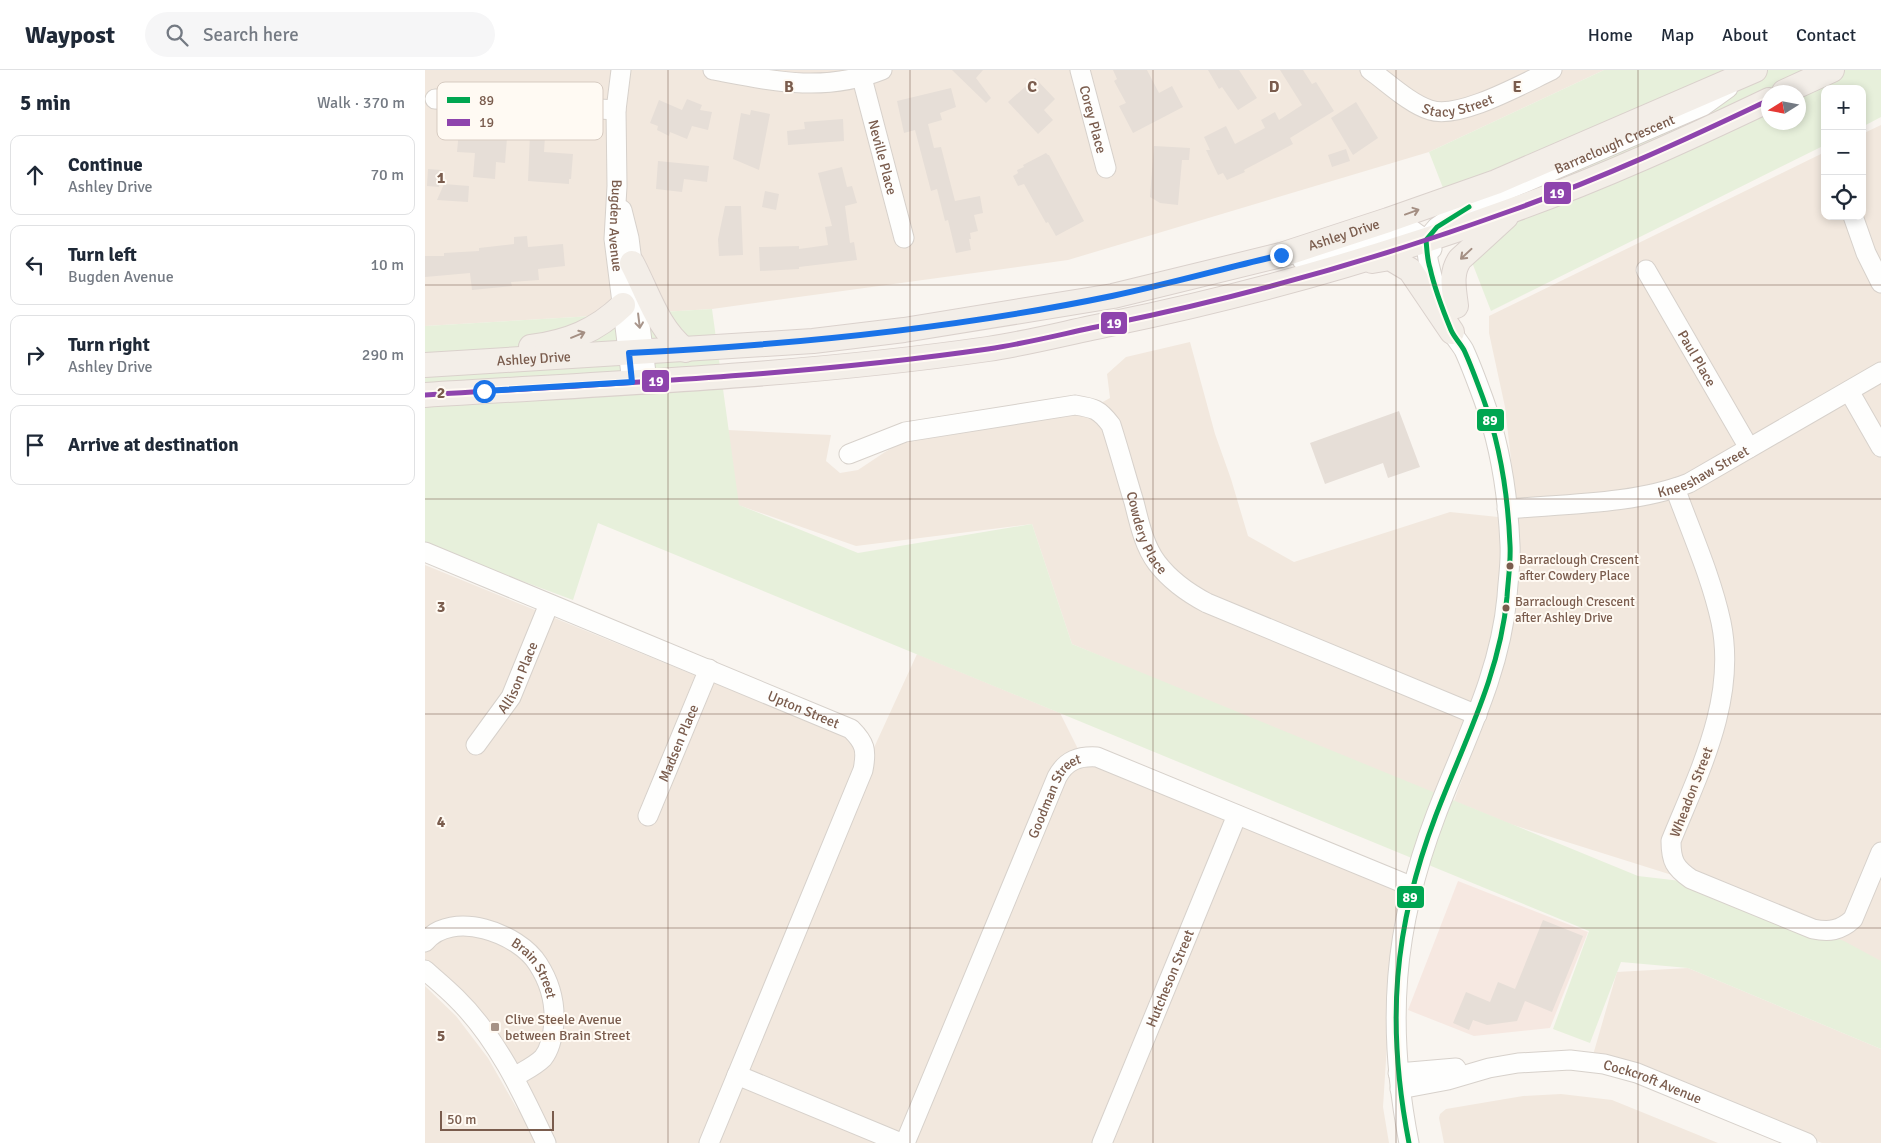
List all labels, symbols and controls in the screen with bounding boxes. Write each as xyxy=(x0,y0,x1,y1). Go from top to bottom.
search box xyxy=(145,12,495,57)
text: Waypost xyxy=(25,20,115,50)
icon: search xyxy=(163,21,191,49)
text: Search here xyxy=(203,23,299,47)
text: Home xyxy=(1588,24,1633,46)
text: Map xyxy=(1661,24,1694,46)
text: About xyxy=(1722,24,1768,46)
text: Contact xyxy=(1796,24,1856,46)
text: B xyxy=(784,77,794,97)
text: C xyxy=(1027,77,1037,97)
text: D xyxy=(1269,77,1280,97)
text: E xyxy=(1512,77,1522,97)
legend xyxy=(437,82,603,140)
street label: Corey Place xyxy=(1075,84,1110,155)
north arrow xyxy=(1761,85,1806,130)
map controls xyxy=(1821,85,1866,220)
button: + xyxy=(1821,85,1866,130)
text: 5 min xyxy=(20,90,71,116)
street label: Stacy Street xyxy=(1420,91,1496,121)
text: 89 xyxy=(479,92,494,109)
text: Walk · 370 m xyxy=(317,93,405,113)
street label: Barraclough Crescent xyxy=(1552,111,1677,178)
text: 19 xyxy=(479,114,494,131)
street label: Neville Place xyxy=(864,118,900,197)
button: − xyxy=(1821,130,1866,175)
text: Continue xyxy=(68,153,143,177)
icon: ahead xyxy=(21,161,49,189)
text: 70 m xyxy=(370,165,404,185)
text: 1 xyxy=(437,168,446,188)
button: locate xyxy=(1821,175,1866,220)
text: Ashley Drive xyxy=(68,177,153,197)
street label: Bugden Avenue xyxy=(605,179,626,273)
line badge: 19 xyxy=(1543,181,1572,205)
text: 19 xyxy=(1549,185,1565,202)
one-way arrow xyxy=(1404,207,1420,216)
street label: Ashley Drive xyxy=(1306,215,1382,255)
text: Turn left xyxy=(68,243,137,267)
route end xyxy=(1270,244,1293,267)
one-way arrow xyxy=(1459,248,1472,260)
icon: left xyxy=(21,251,49,279)
text: 10 m xyxy=(370,255,404,275)
text: Bugden Avenue xyxy=(68,267,174,287)
line badge: 19 xyxy=(1100,311,1128,335)
one-way arrow xyxy=(634,313,644,329)
text: 19 xyxy=(1106,315,1122,332)
street label: Paul Place xyxy=(1674,327,1720,390)
one-way arrow xyxy=(571,329,586,338)
text: Turn right xyxy=(68,333,150,357)
icon: right xyxy=(21,341,49,369)
text: 290 m xyxy=(362,345,404,365)
street label: Ashley Drive xyxy=(496,348,571,370)
text: Ashley Drive xyxy=(68,357,153,377)
line badge: 19 xyxy=(641,369,670,393)
text: 19 xyxy=(648,373,664,390)
route start xyxy=(473,380,496,403)
text: 2 xyxy=(437,383,445,403)
line badge: 89 xyxy=(1476,408,1505,432)
text: 89 xyxy=(1482,412,1498,429)
icon: arrive xyxy=(21,431,49,459)
text: Arrive at destination xyxy=(68,433,239,457)
street label: Kneeshaw Street xyxy=(1656,442,1752,501)
street label: Cowdery Place xyxy=(1122,490,1171,578)
place label: Barraclough Crescent after Cowdery Place xyxy=(1519,552,1639,584)
marker: Barraclough Crescent after Cowdery Place xyxy=(1505,561,1515,571)
place label: Barraclough Crescent after Ashley Drive xyxy=(1515,594,1635,626)
text: 3 xyxy=(437,597,445,617)
marker: Barraclough Crescent after Ashley Drive xyxy=(1501,603,1511,613)
street label: Allison Place xyxy=(494,639,542,717)
street label: Upton Street xyxy=(765,687,842,732)
street label: Madsen Place xyxy=(655,702,702,785)
street label: Wheadon Street xyxy=(1666,744,1717,840)
street label: Goodman Street xyxy=(1024,750,1083,841)
text: 4 xyxy=(437,812,446,832)
line badge: 89 xyxy=(1396,885,1425,909)
text: 89 xyxy=(1402,889,1418,906)
street label: Hutcheson Street xyxy=(1143,927,1198,1030)
street label: Brain Street xyxy=(508,934,560,1000)
place label: Clive Steele Avenue between Brain Street xyxy=(505,1011,631,1044)
marker: Clive Steele Avenue between Brain Street xyxy=(489,1021,501,1033)
text: 5 xyxy=(437,1026,445,1046)
street label: Cockcroft Avenue xyxy=(1601,1056,1704,1108)
scale bar xyxy=(440,1108,554,1131)
text: 50 m xyxy=(447,1111,476,1128)

